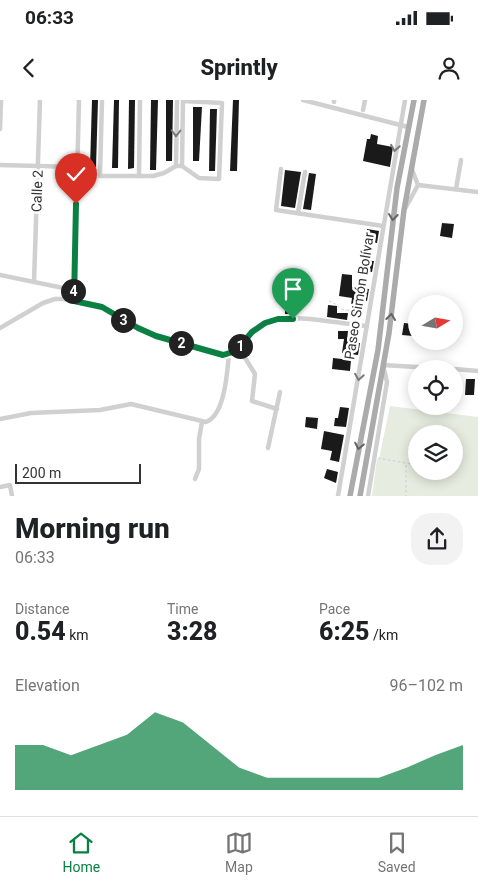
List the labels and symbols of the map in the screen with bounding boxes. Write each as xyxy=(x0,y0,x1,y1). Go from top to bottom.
one-way arrow xyxy=(171,129,182,137)
one-way arrow xyxy=(391,143,401,152)
pin xyxy=(55,153,97,204)
street label: Calle 2 xyxy=(28,169,46,212)
one-way arrow xyxy=(388,213,399,221)
street label: Paseo Simón Bolívar xyxy=(341,231,377,361)
pin xyxy=(272,268,314,319)
pin: 4 xyxy=(60,278,86,304)
north arrow xyxy=(408,295,462,350)
pin: 3 xyxy=(110,308,136,332)
one-way arrow xyxy=(385,312,396,320)
pin: 2 xyxy=(168,330,194,356)
pin: 1 xyxy=(228,334,252,358)
one-way arrow xyxy=(354,373,364,382)
one-way arrow xyxy=(354,442,365,451)
scale bar xyxy=(15,461,141,484)

